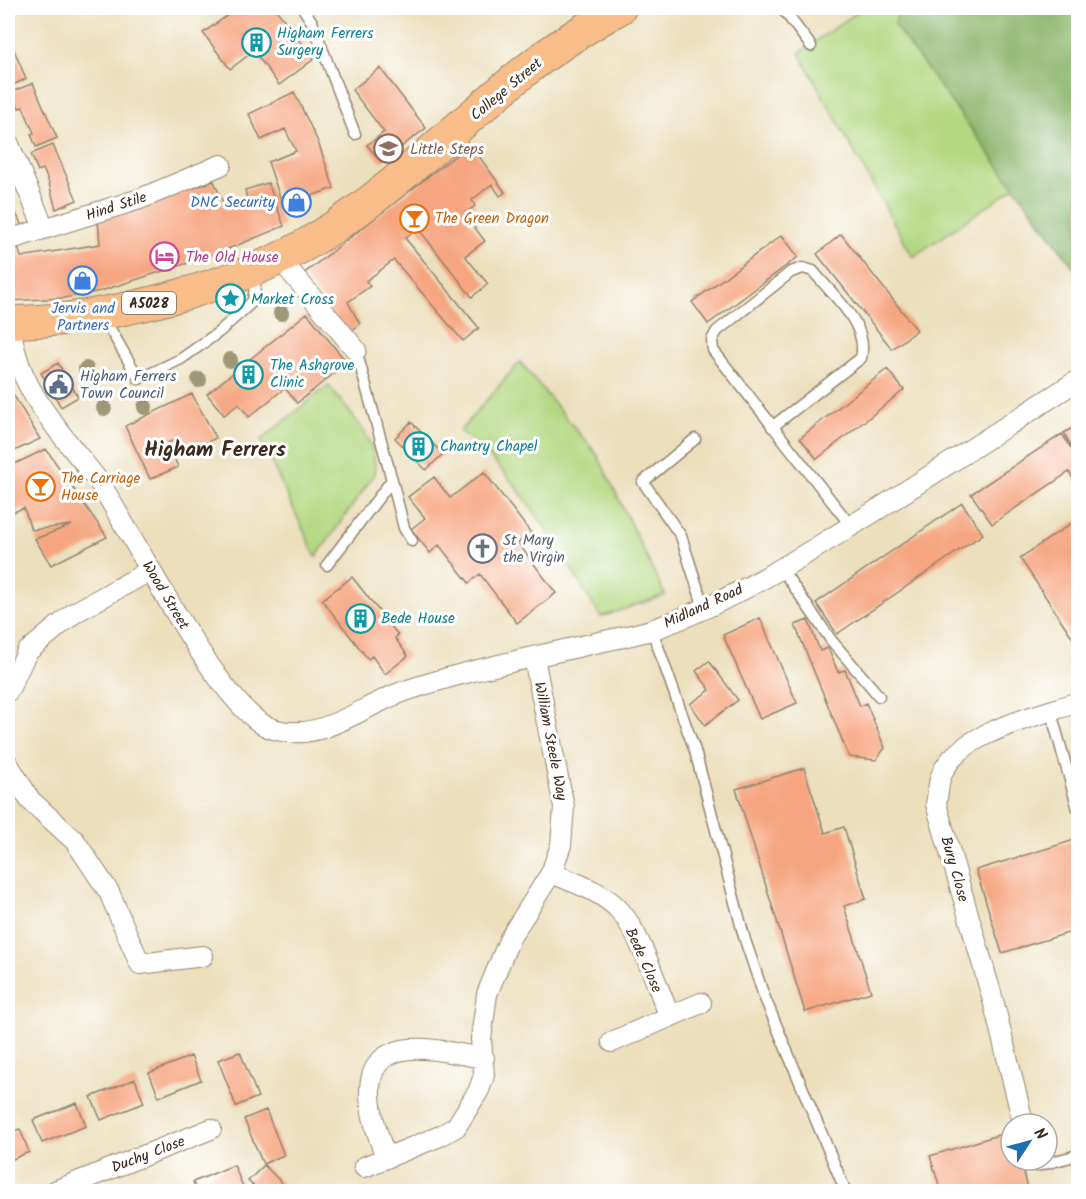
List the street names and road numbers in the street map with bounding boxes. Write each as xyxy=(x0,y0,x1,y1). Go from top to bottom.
street label: College Street xyxy=(465,52,548,127)
street label: Hind Stile xyxy=(83,186,150,228)
road number: A5028 xyxy=(122,292,176,314)
street label: Wood Street xyxy=(135,556,195,635)
street label: Midland Road xyxy=(660,578,748,636)
street label: William Steele Way xyxy=(527,680,573,804)
street label: Bury Close xyxy=(933,834,975,905)
street label: Bede Close xyxy=(618,924,668,997)
street label: Duchy Close xyxy=(108,1130,189,1180)

